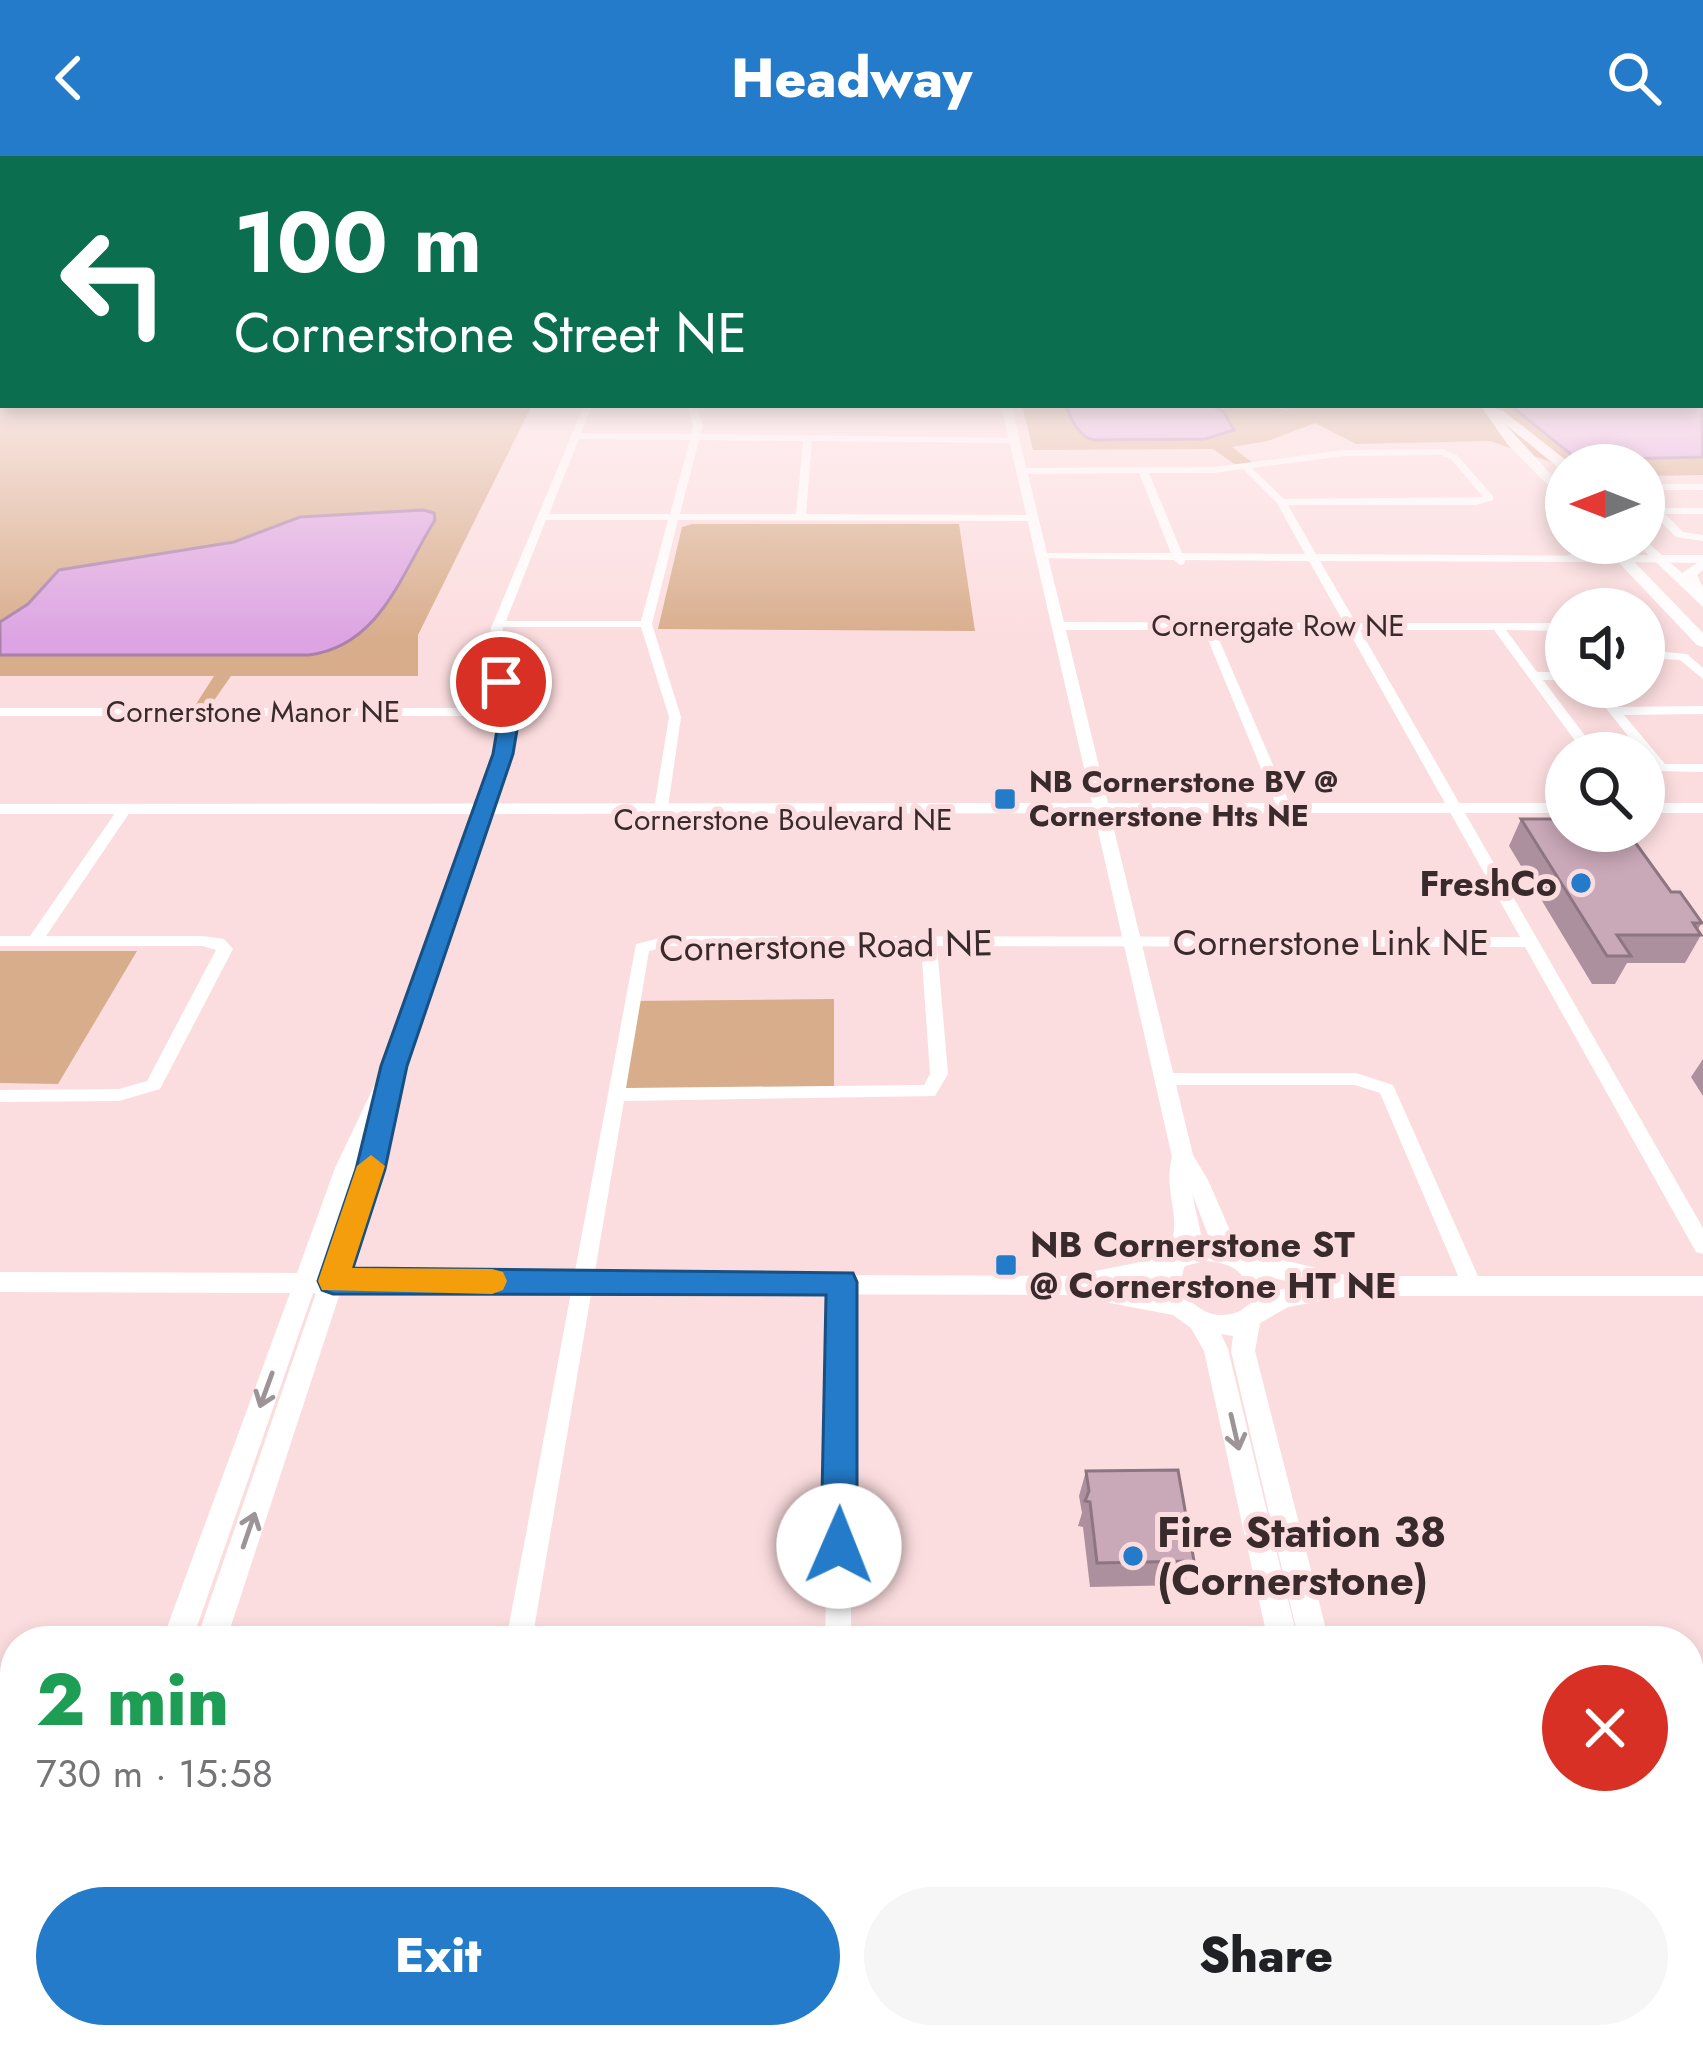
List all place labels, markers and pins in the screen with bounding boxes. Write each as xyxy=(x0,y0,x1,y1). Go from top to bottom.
pin xyxy=(450,631,552,733)
place label: NB Cornerstone BV @ Cornerstone Hts NE xyxy=(1029,760,1338,837)
marker: NB Cornerstone BV @ Cornerstone Hts NE xyxy=(992,786,1018,812)
place label: FreshCo xyxy=(1420,857,1557,909)
marker: FreshCo xyxy=(1568,870,1594,896)
place label: NB Cornerstone ST @ Cornerstone HT NE xyxy=(1030,1218,1397,1311)
marker: NB Cornerstone ST @ Cornerstone HT NE xyxy=(993,1252,1019,1278)
place label: Fire Station 38 (Cornerstone) xyxy=(1157,1502,1446,1611)
marker: Fire Station 38 (Cornerstone) xyxy=(1120,1543,1146,1569)

